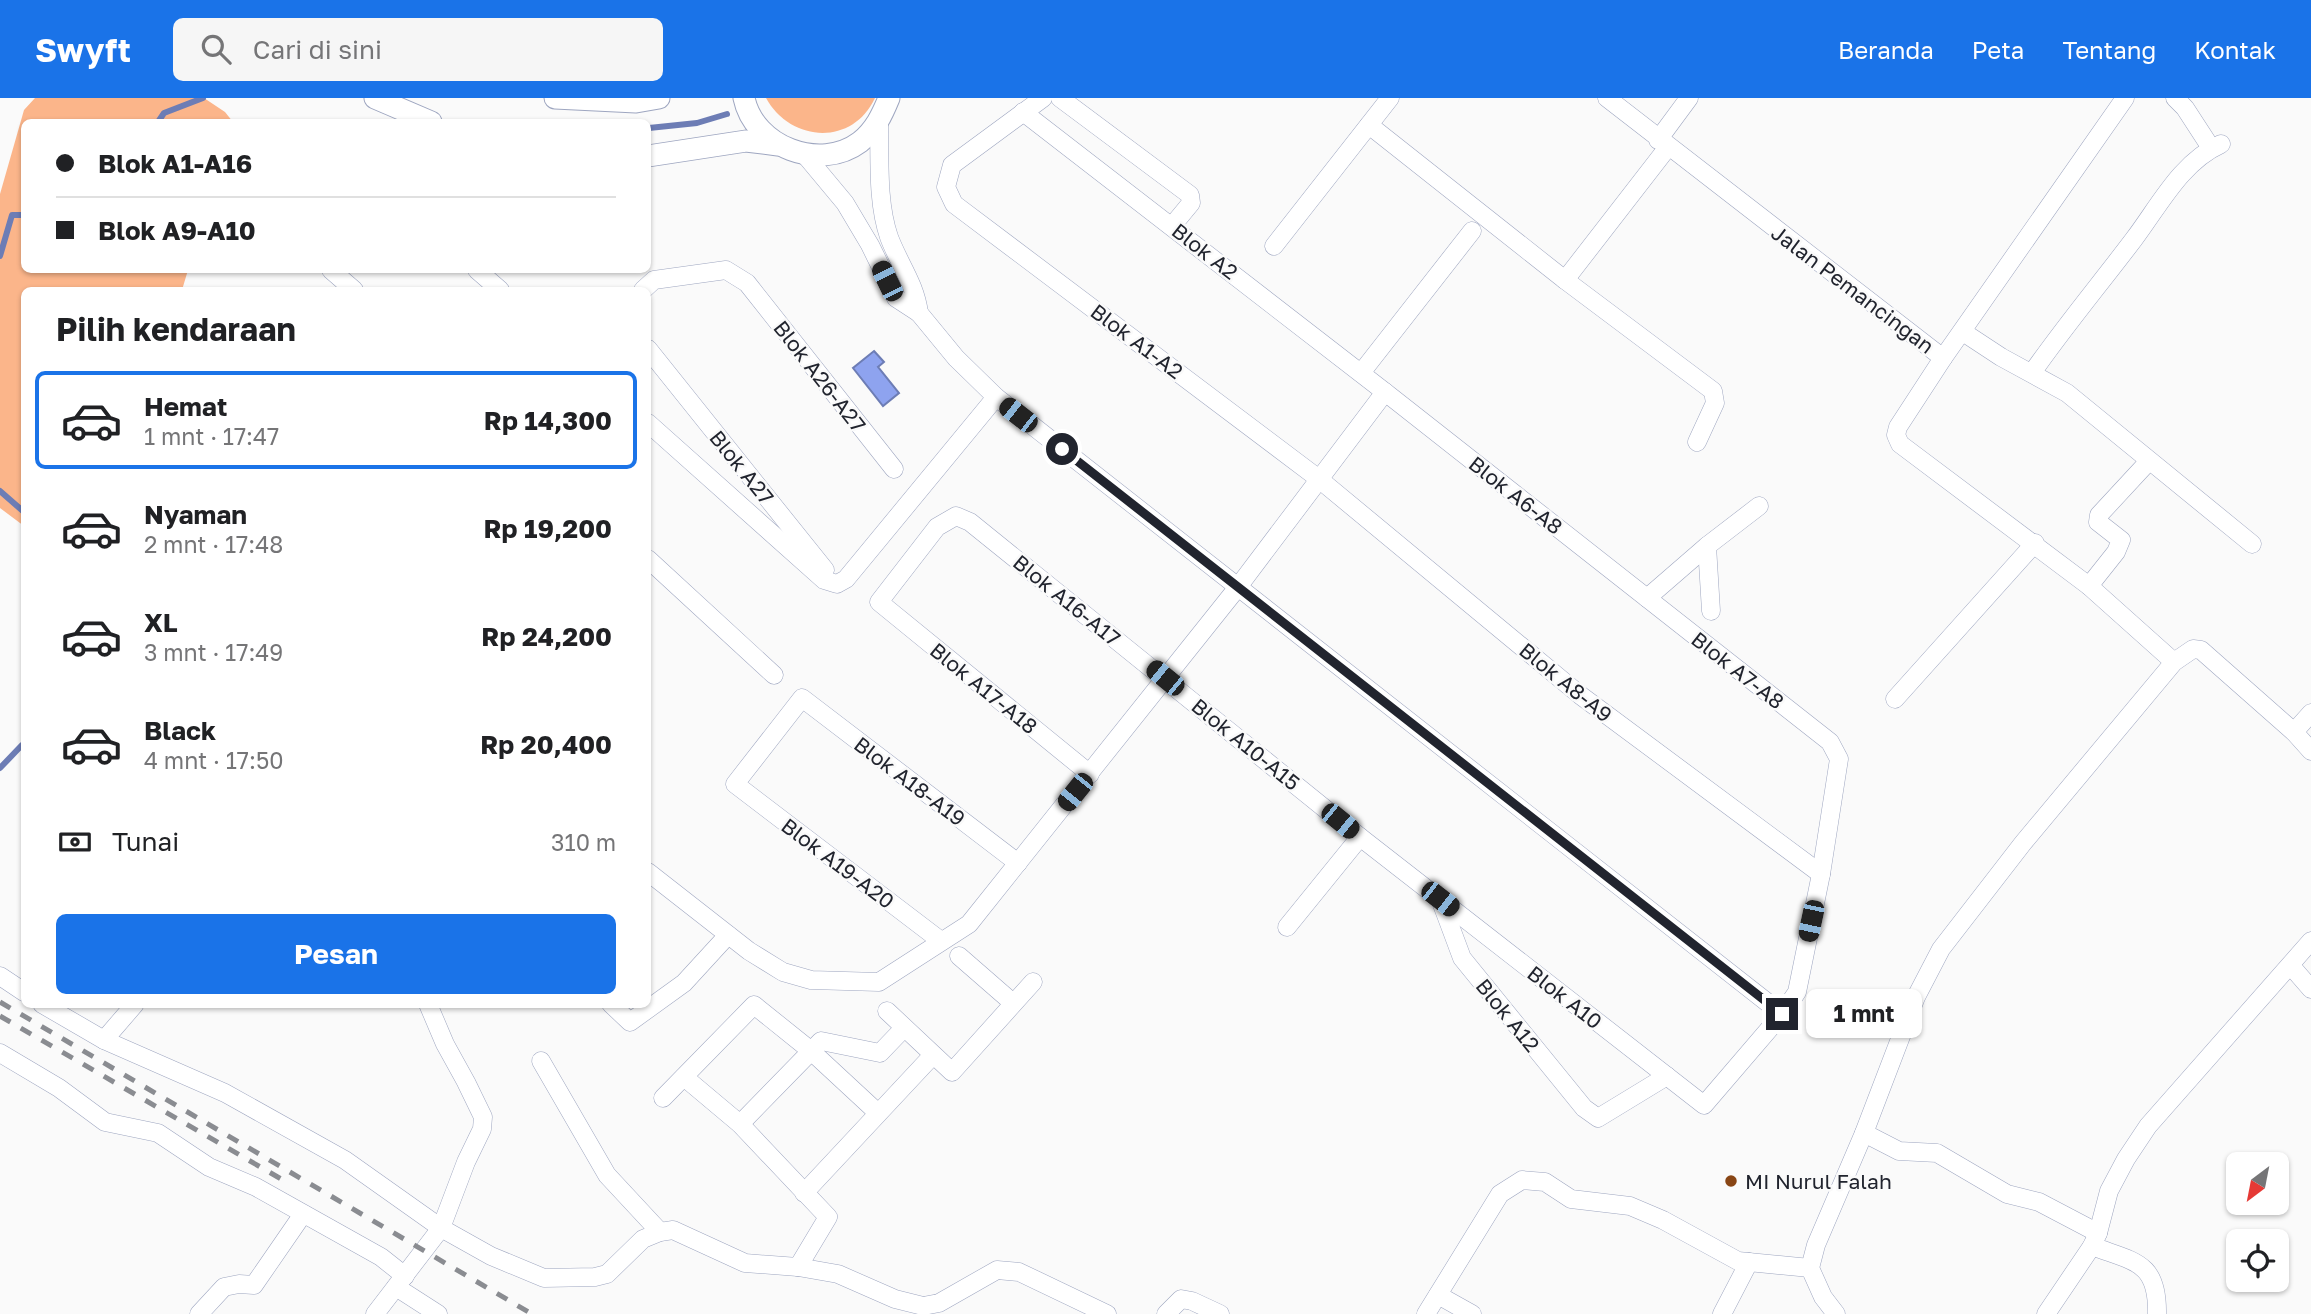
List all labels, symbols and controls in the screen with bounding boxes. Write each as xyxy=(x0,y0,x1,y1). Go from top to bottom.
search box xyxy=(173,18,663,81)
text: Swyft xyxy=(35,30,131,69)
icon: search xyxy=(197,30,235,68)
text: Cari di sini xyxy=(253,34,382,65)
text: Beranda xyxy=(1838,35,1934,64)
text: Peta xyxy=(1972,35,2024,64)
text: Tentang xyxy=(2062,35,2156,64)
text: Kontak xyxy=(2194,35,2276,64)
text: Blok A1-A16 xyxy=(98,148,252,179)
text: Blok A9-A10 xyxy=(98,215,256,246)
street label: Blok A2 xyxy=(1167,217,1243,285)
street label: Jalan Pemancingan xyxy=(1766,219,1940,359)
car xyxy=(869,258,906,304)
street label: Blok A1-A2 xyxy=(1086,298,1188,384)
text: Pilih kendaraan xyxy=(56,310,296,348)
street label: Blok A26-A27 xyxy=(768,315,872,437)
icon: car xyxy=(60,389,123,452)
text: Hemat xyxy=(144,391,227,422)
car xyxy=(995,394,1042,436)
text: Rp 14,300 xyxy=(484,405,612,436)
text: 1 mnt · 17:47 xyxy=(144,422,279,450)
street label: Blok A27 xyxy=(704,425,780,509)
route start xyxy=(1046,433,1078,465)
street label: Blok A6-A8 xyxy=(1464,450,1568,540)
icon: car xyxy=(60,497,123,560)
text: Nyaman xyxy=(144,499,247,530)
text: Rp 19,200 xyxy=(484,513,612,544)
text: 2 mnt · 17:48 xyxy=(144,530,283,558)
street label: Blok A16-A17 xyxy=(1008,549,1126,651)
icon: car xyxy=(60,605,123,668)
text: XL xyxy=(144,607,178,638)
text: Rp 24,200 xyxy=(481,621,612,652)
street label: Blok A7-A8 xyxy=(1687,626,1789,714)
street label: Blok A17-A18 xyxy=(925,637,1043,739)
street label: Blok A8-A9 xyxy=(1514,637,1618,727)
text: 3 mnt · 17:49 xyxy=(144,638,283,666)
car xyxy=(1143,657,1188,699)
street label: Blok A10-A15 xyxy=(1187,692,1305,796)
icon: car xyxy=(60,713,123,776)
text: Black xyxy=(144,715,216,746)
text: Rp 20,400 xyxy=(480,729,612,760)
street label: Blok A18-A19 xyxy=(849,731,971,831)
text: 4 mnt · 17:50 xyxy=(144,746,284,774)
car xyxy=(1054,769,1097,815)
car xyxy=(1318,800,1363,842)
street label: Blok A19-A20 xyxy=(776,812,900,914)
icon: cash xyxy=(56,823,94,861)
text: Tunai xyxy=(112,826,179,857)
text: 310 m xyxy=(551,828,616,856)
car xyxy=(1417,878,1464,920)
car xyxy=(1797,898,1826,944)
button: Pesan xyxy=(56,914,616,994)
street label: Blok A10 xyxy=(1522,960,1608,1034)
street label: Blok A12 xyxy=(1471,973,1545,1057)
callout: 1 mnt xyxy=(1806,990,1922,1038)
route end xyxy=(1766,998,1798,1030)
text: 1 mnt xyxy=(1834,999,1894,1027)
north arrow xyxy=(2226,1152,2289,1214)
map controls xyxy=(2226,1152,2289,1292)
place label: MI Nurul Falah xyxy=(1745,1168,1892,1194)
marker: MI Nurul Falah xyxy=(1723,1173,1739,1189)
button: locate xyxy=(2226,1229,2289,1292)

